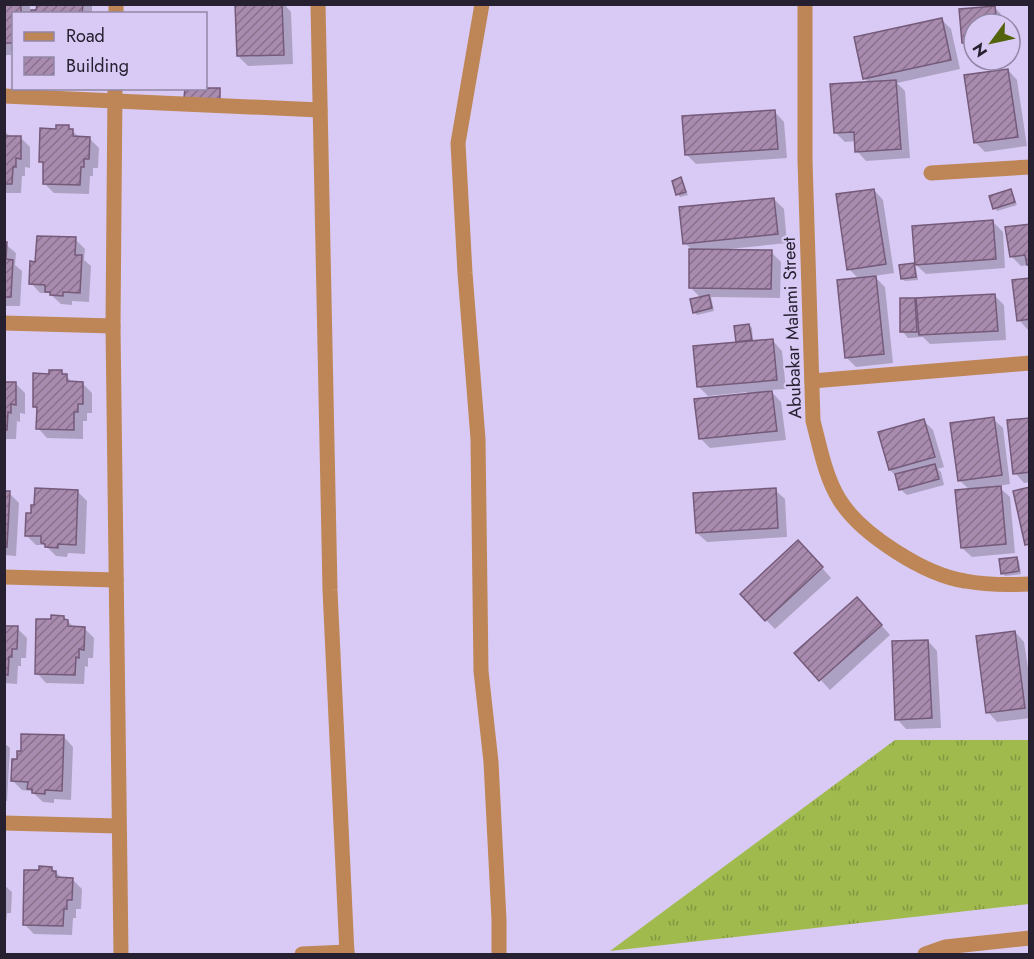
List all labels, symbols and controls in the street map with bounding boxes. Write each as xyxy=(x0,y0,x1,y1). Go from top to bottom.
legend xyxy=(12,12,207,90)
north arrow xyxy=(962,12,1022,72)
text: Road xyxy=(66,23,105,49)
text: N xyxy=(967,38,993,61)
text: Building xyxy=(66,53,129,79)
street label: Abubakar Malami Street xyxy=(776,236,808,419)

